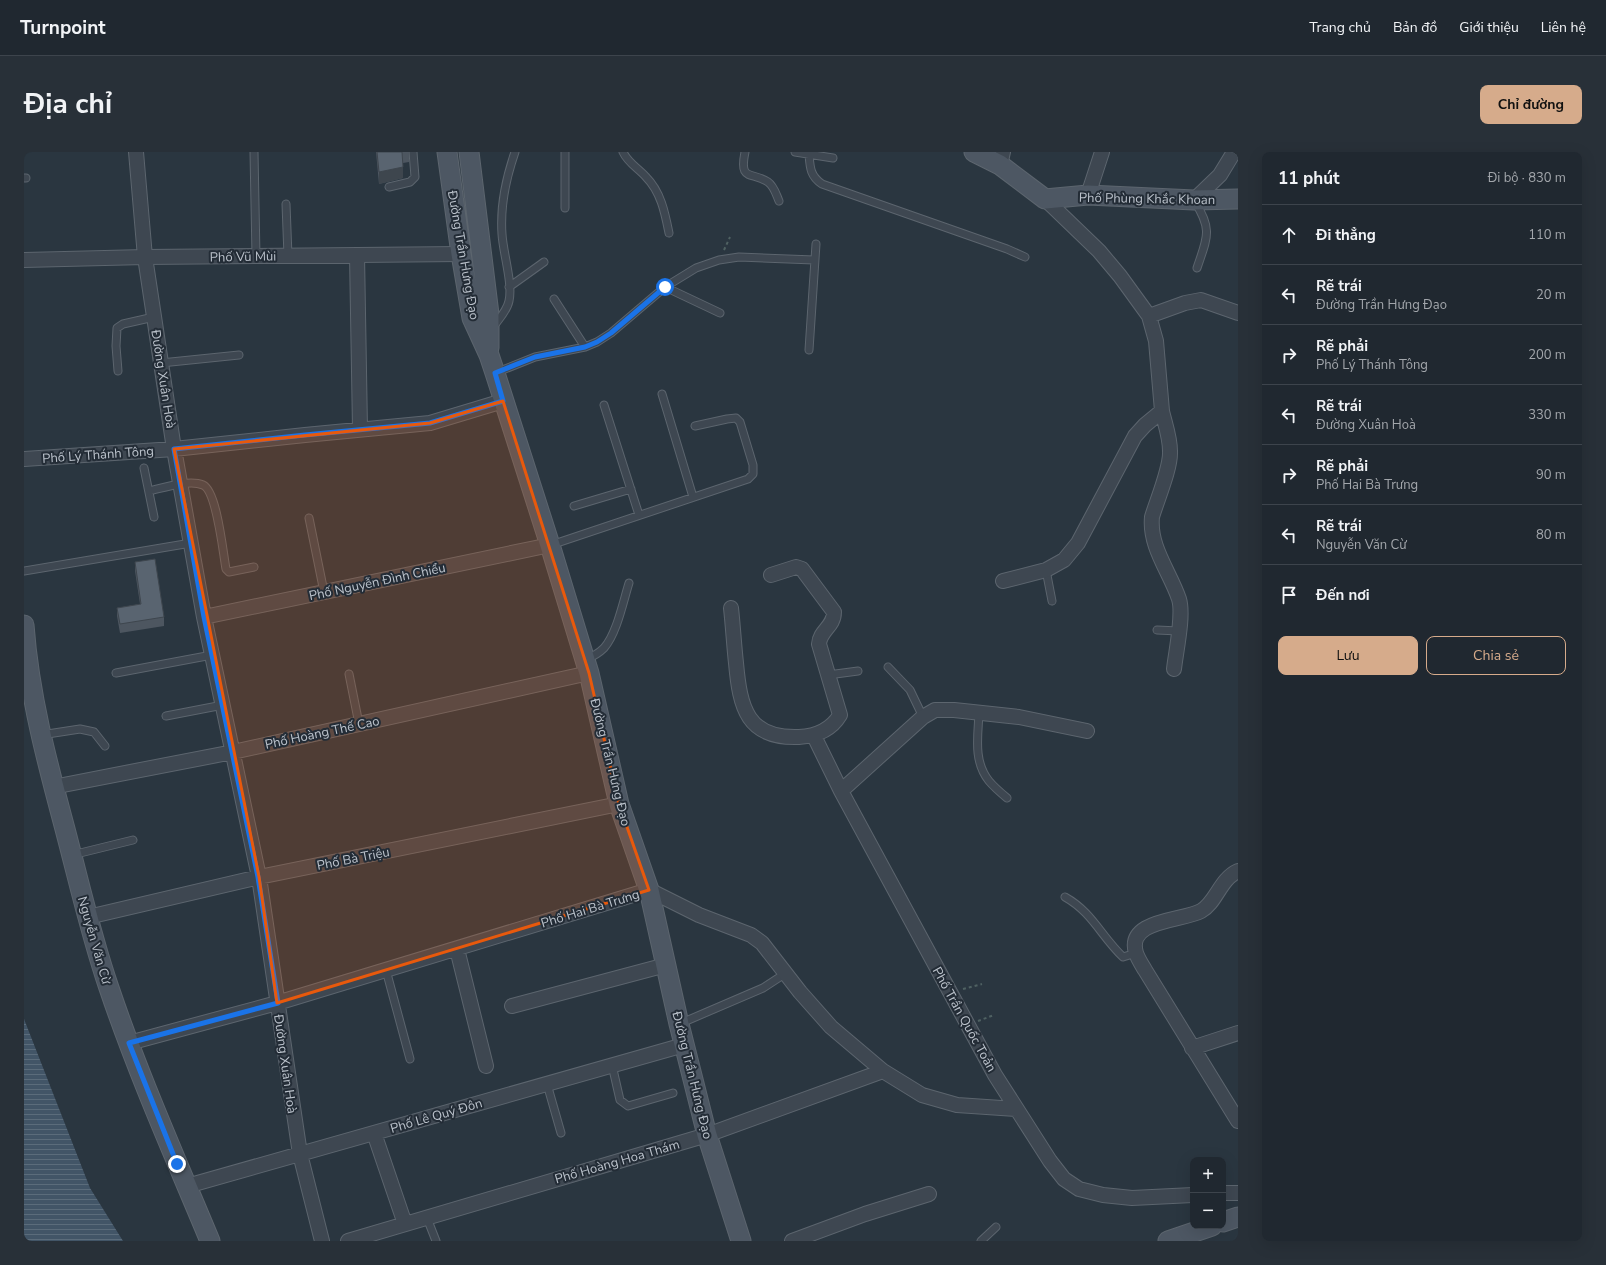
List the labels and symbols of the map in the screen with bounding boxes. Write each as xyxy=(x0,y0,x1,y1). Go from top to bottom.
street label: Đường Trần Hưng Đạo xyxy=(443,188,483,321)
street label: Phố Phùng Khắc Khoan xyxy=(1079,189,1215,209)
street label: Phố Vũ Mùi xyxy=(210,247,276,267)
route start xyxy=(656,278,674,296)
street label: Đường Xuân Hoà xyxy=(146,327,180,430)
street label: Phố Lý Thánh Tông xyxy=(42,442,155,468)
street label: Phố Nguyễn Đình Chiểu xyxy=(307,559,447,605)
street label: Đường Trần Hưng Đạo xyxy=(585,696,635,828)
street label: Phố Hoàng Thế Cao xyxy=(263,712,381,754)
street label: Phố Bà Triệu xyxy=(315,843,391,875)
street label: Phố Hai Bà Trưng xyxy=(539,885,642,932)
street label: Nguyễn Văn Cừ xyxy=(73,894,115,987)
street label: Phố Trần Quốc Toản xyxy=(928,964,1000,1075)
street label: Đường Trần Hưng Đạo xyxy=(667,1009,717,1141)
street label: Đường Xuân Hoà xyxy=(269,1012,301,1115)
street label: Phố Lê Quý Đôn xyxy=(388,1094,484,1138)
street label: Phố Hoàng Hoa Thám xyxy=(553,1136,682,1188)
route end xyxy=(168,1155,186,1173)

